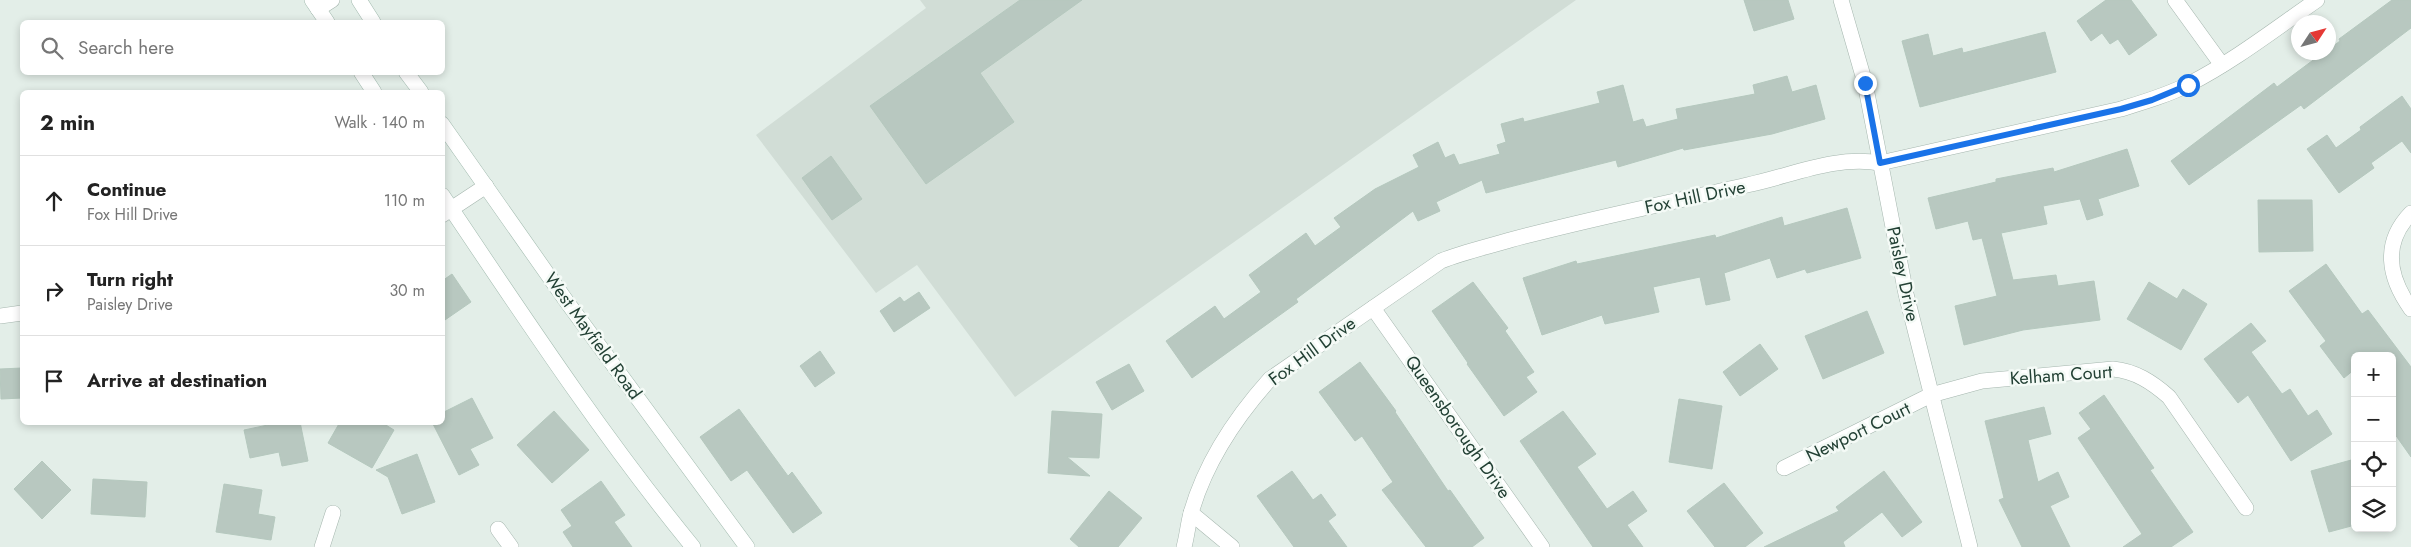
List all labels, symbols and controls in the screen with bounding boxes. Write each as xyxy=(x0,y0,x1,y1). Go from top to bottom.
north arrow xyxy=(2291,15,2336,60)
search box xyxy=(20,20,445,75)
icon: search xyxy=(38,34,66,62)
text: Search here xyxy=(78,34,174,61)
route end xyxy=(1854,72,1877,95)
route start xyxy=(2177,74,2200,97)
text: 2 min xyxy=(40,108,95,138)
text: Walk · 140 m xyxy=(335,111,425,134)
street label: Fox Hill Drive xyxy=(1642,174,1748,220)
text: Continue xyxy=(87,176,166,203)
icon: ahead xyxy=(40,187,68,215)
text: 110 m xyxy=(384,189,425,212)
text: Fox Hill Drive xyxy=(87,203,178,226)
street label: Paisley Drive xyxy=(1880,224,1926,324)
text: Turn right xyxy=(87,266,173,293)
street label: West Mayfield Road xyxy=(538,267,648,405)
icon: right xyxy=(40,277,68,305)
text: 30 m xyxy=(389,279,425,302)
text: Paisley Drive xyxy=(87,293,173,316)
street label: Fox Hill Drive xyxy=(1263,310,1361,392)
street label: Queensborough Drive xyxy=(1399,350,1517,504)
map controls xyxy=(2351,352,2396,532)
button: + xyxy=(2351,352,2396,397)
street label: Kelham Court xyxy=(2009,358,2114,392)
icon: arrive xyxy=(40,367,68,395)
text: Arrive at destination xyxy=(87,367,267,394)
street label: Newport Court xyxy=(1801,395,1915,469)
button: − xyxy=(2351,397,2396,442)
button: locate xyxy=(2351,442,2396,487)
button: layers xyxy=(2351,487,2396,532)

